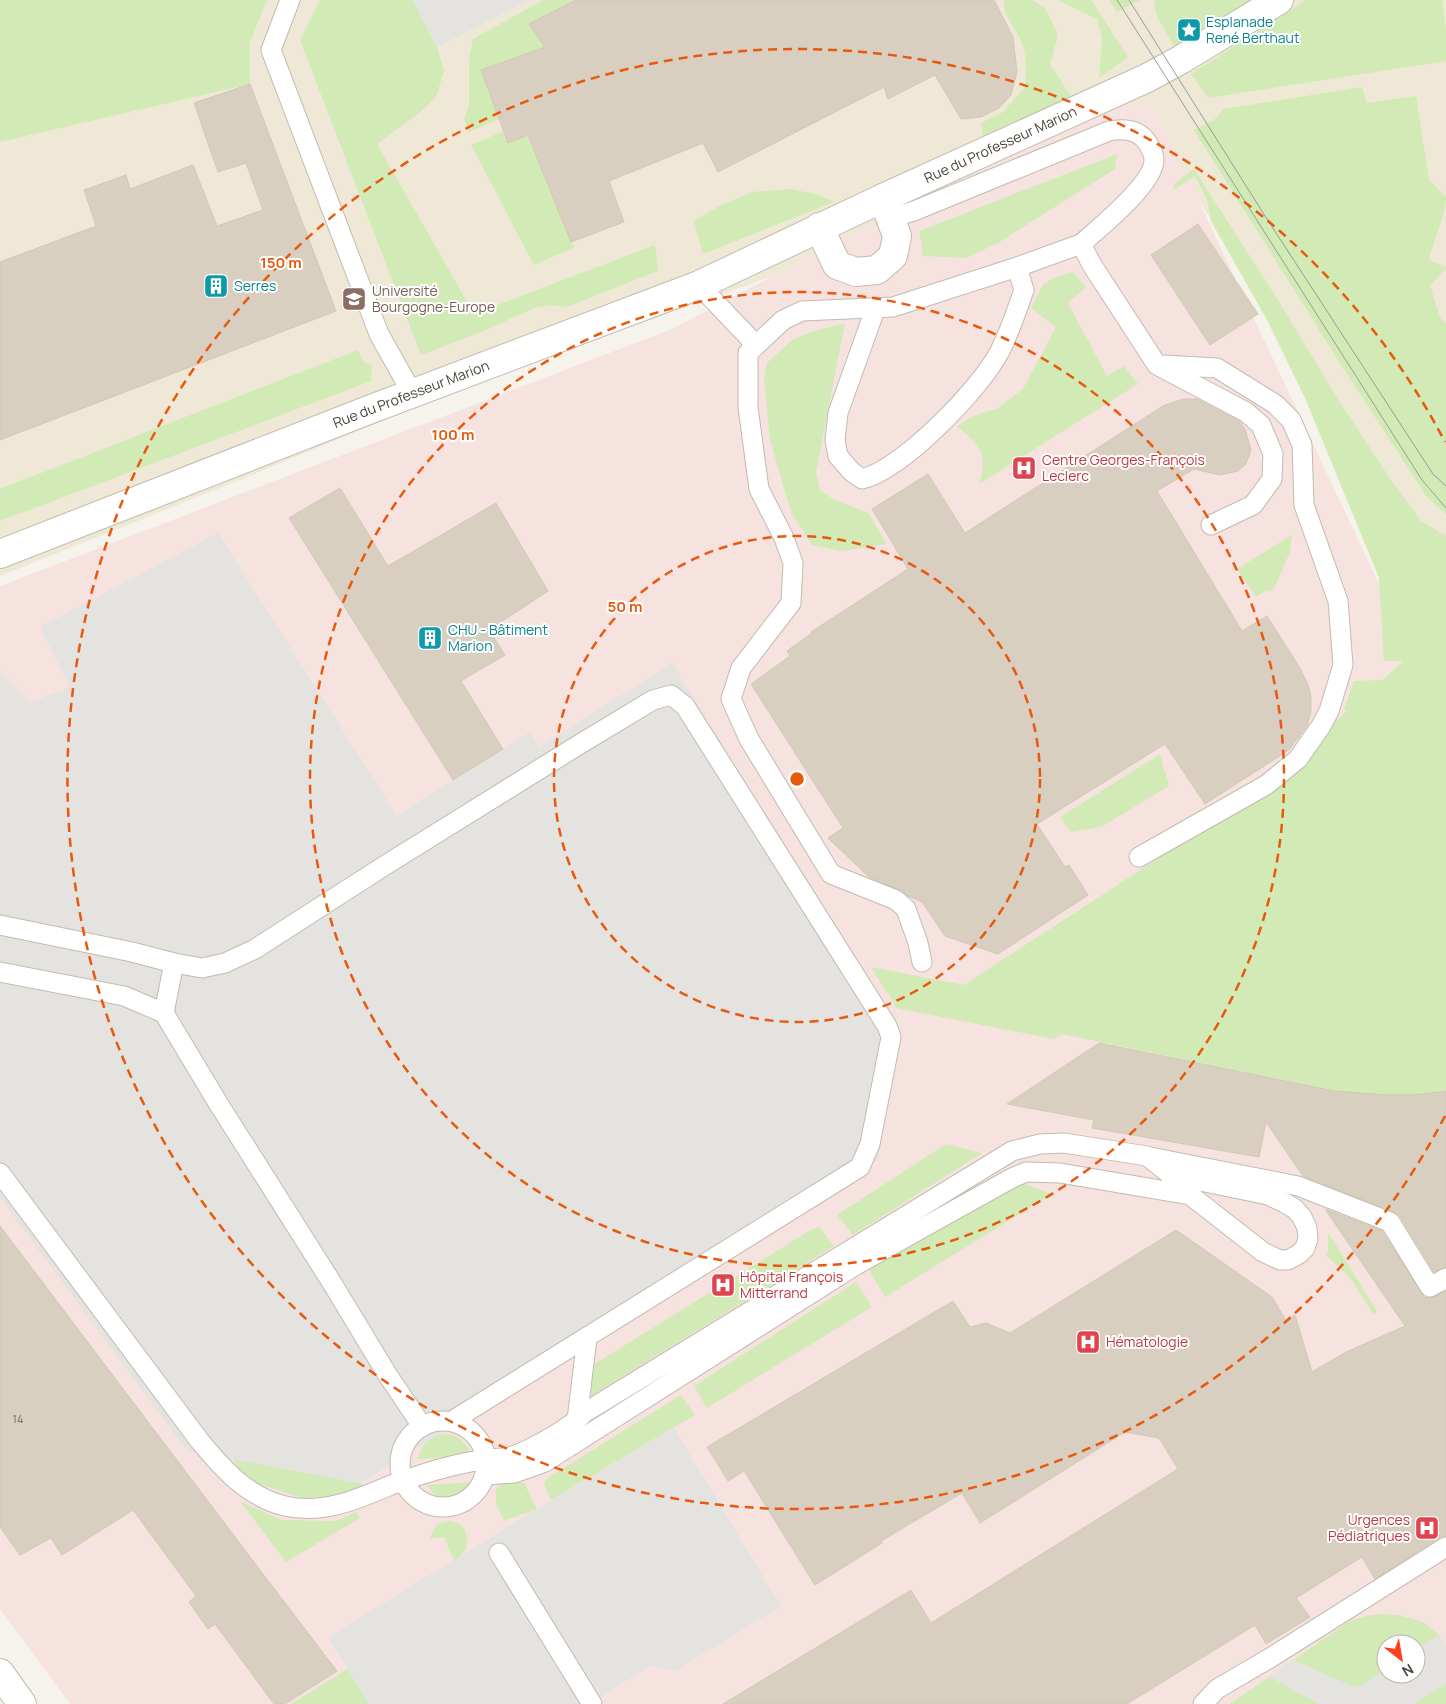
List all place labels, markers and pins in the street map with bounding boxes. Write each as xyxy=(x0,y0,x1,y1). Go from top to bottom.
place label: Esplanade René Berthaut xyxy=(1206,12,1300,47)
place icon: Esplanade René Berthaut xyxy=(1176,17,1202,43)
building icon: Serres xyxy=(203,273,229,299)
place label: Serres xyxy=(234,276,276,295)
place label: Université Bourgogne-Europe xyxy=(372,281,495,316)
school or university icon: Université Bourgogne-Europe xyxy=(341,286,367,312)
place label: Centre Georges-François Leclerc xyxy=(1042,450,1205,485)
hospital icon: Centre Georges-François Leclerc xyxy=(1011,455,1037,481)
place label: CHU - Bâtiment Marion xyxy=(448,620,548,655)
building icon: CHU - Bâtiment Marion xyxy=(417,625,443,651)
centre of rings xyxy=(788,770,806,788)
place label: Hôpital François Mitterrand xyxy=(740,1267,843,1302)
hospital icon: Hôpital François Mitterrand xyxy=(710,1272,736,1298)
hospital icon: Hématologie xyxy=(1075,1329,1101,1355)
place label: Hématologie xyxy=(1106,1332,1188,1351)
place label: Urgences Pédiatriques xyxy=(1328,1510,1410,1545)
hospital icon: Urgences Pédiatriques xyxy=(1414,1515,1440,1541)

